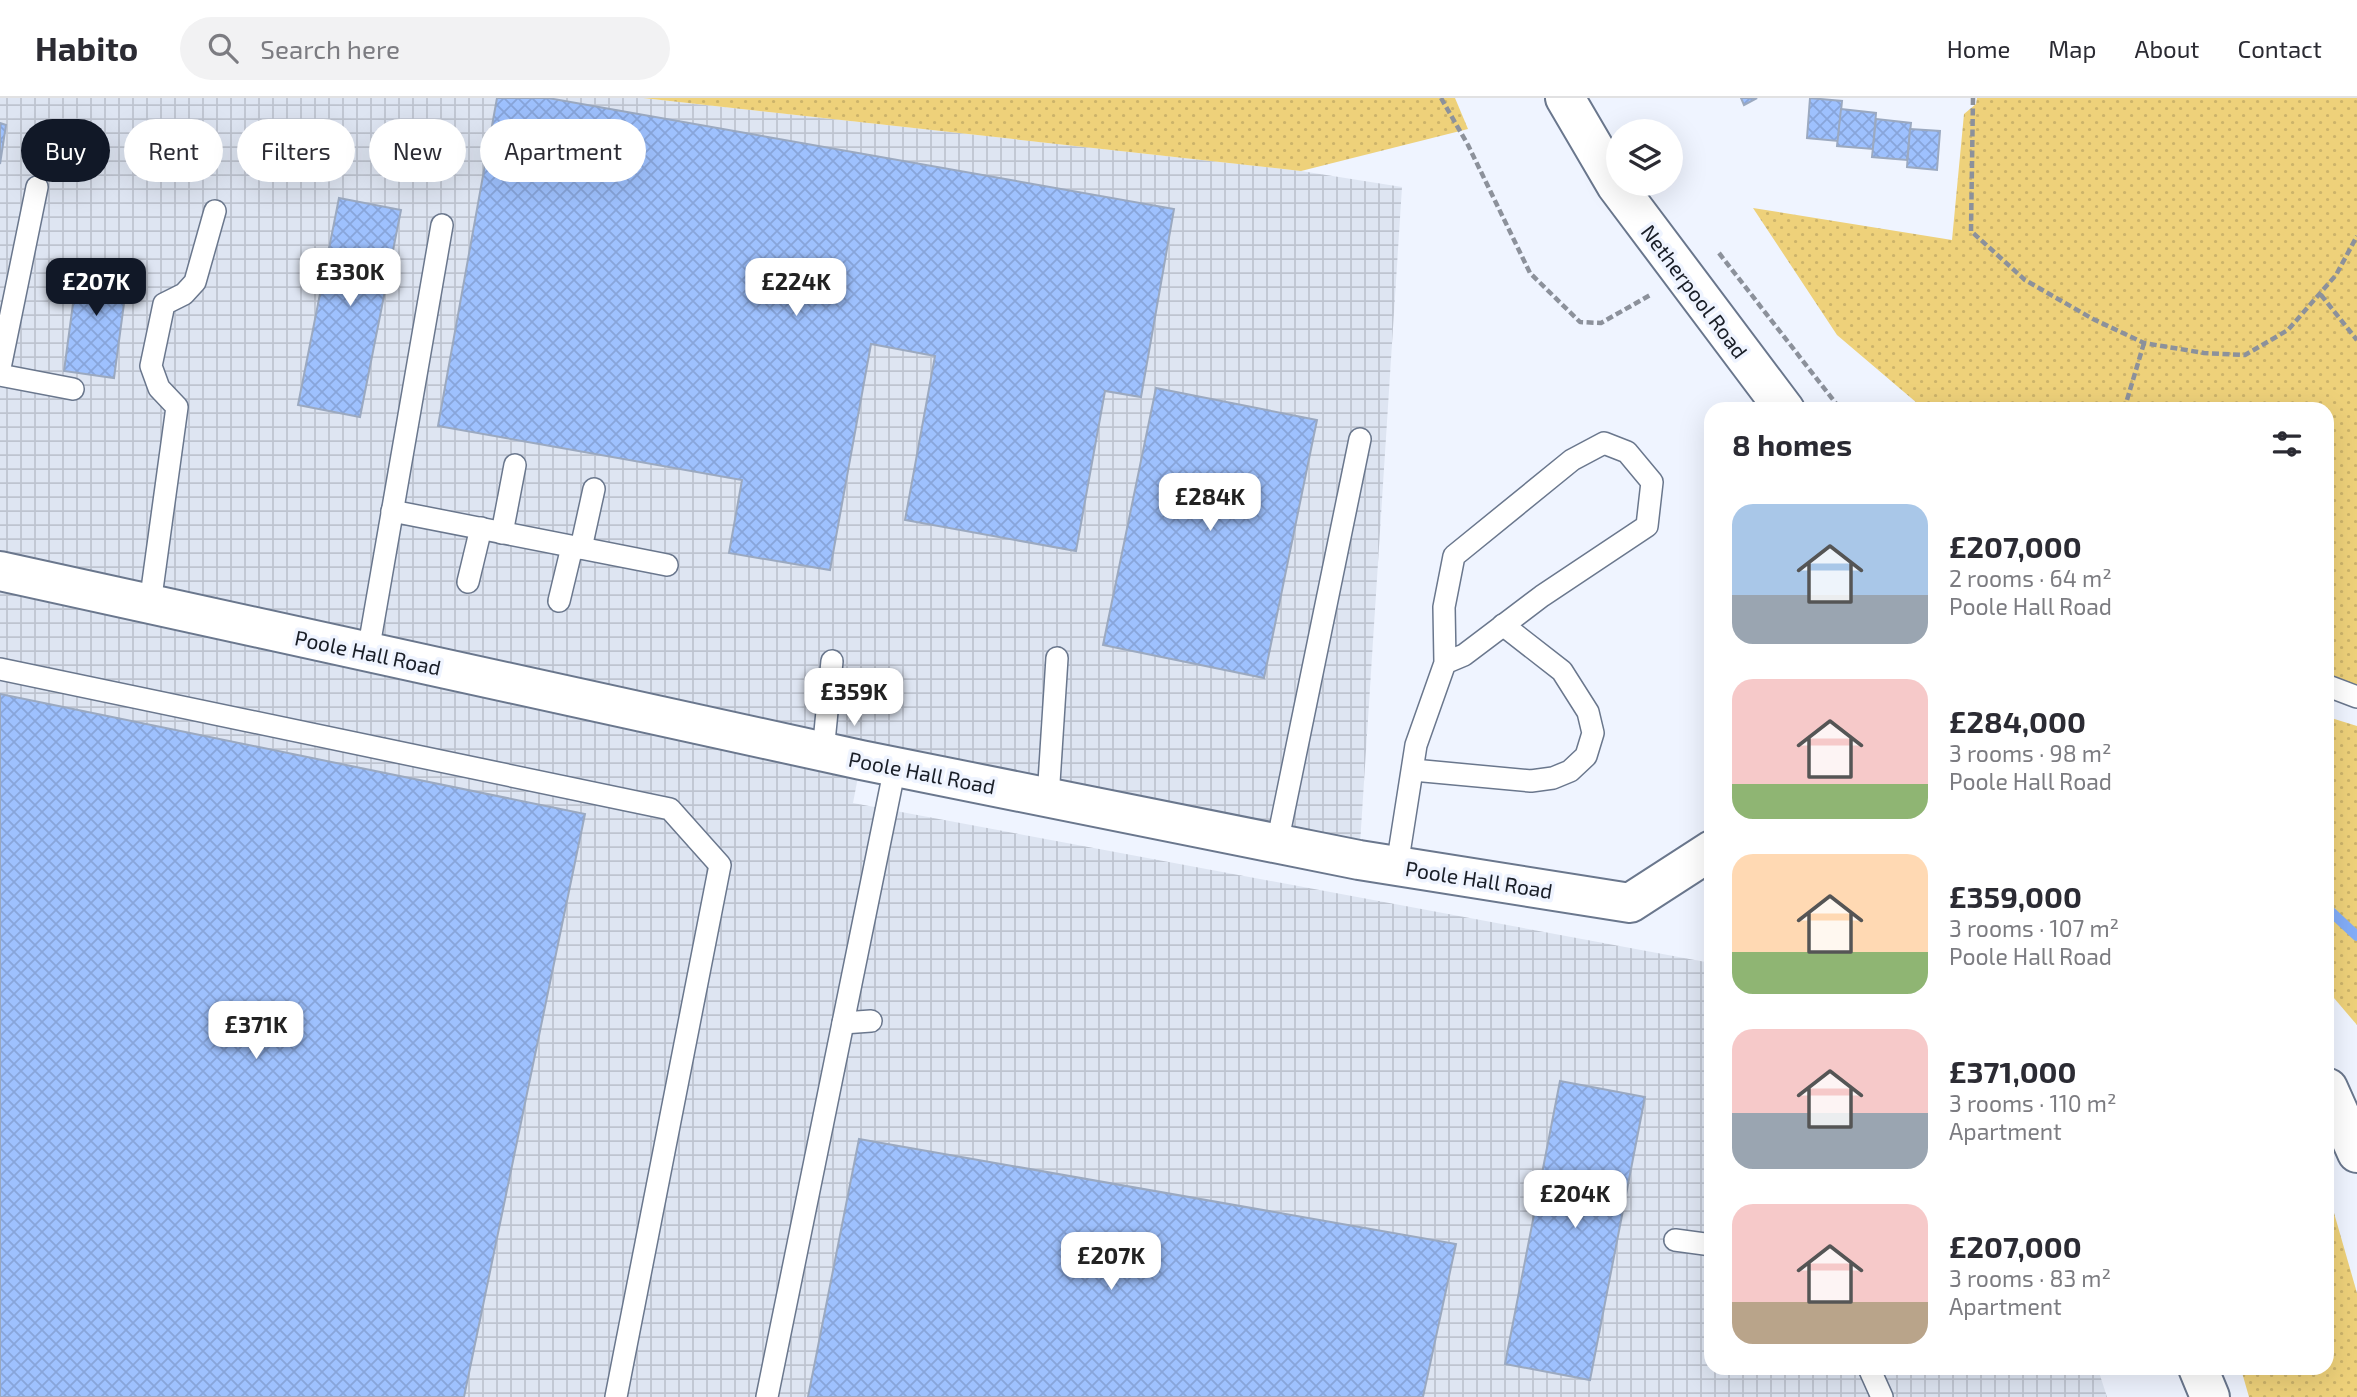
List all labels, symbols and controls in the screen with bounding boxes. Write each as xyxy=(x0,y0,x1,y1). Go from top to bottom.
search box xyxy=(180,17,670,80)
text: Habito xyxy=(35,28,138,68)
icon: search xyxy=(204,29,242,67)
text: Search here xyxy=(260,33,400,64)
text: Home xyxy=(1947,34,2010,63)
text: Map xyxy=(2048,34,2096,63)
text: About xyxy=(2134,34,2200,63)
text: Contact xyxy=(2238,34,2322,63)
chip: Buy xyxy=(21,119,110,182)
chip: Rent xyxy=(124,119,223,182)
chip: Filters xyxy=(237,119,355,182)
chip: New xyxy=(369,119,466,182)
chip: Apartment xyxy=(480,119,646,182)
map controls xyxy=(1606,119,1683,196)
button: layers xyxy=(1606,119,1683,196)
street label: Netherpool Road xyxy=(1637,219,1753,363)
pin: £330K xyxy=(301,248,399,308)
text: £330K xyxy=(316,257,384,285)
pin: £207K xyxy=(47,258,145,318)
pin: £224K xyxy=(747,258,845,318)
text: £207K xyxy=(62,267,130,295)
text: £224K xyxy=(761,267,831,295)
icon: filters xyxy=(2268,425,2306,463)
text: 8 homes xyxy=(1732,426,1852,462)
pin: £284K xyxy=(1161,474,1259,533)
text: £284K xyxy=(1175,482,1245,510)
text: £207,000 xyxy=(1949,528,2082,564)
icon: home xyxy=(1788,532,1872,616)
text: 2 rooms · 64 m² xyxy=(1949,564,2112,592)
text: Poole Hall Road xyxy=(1949,592,2112,620)
street label: Poole Hall Road xyxy=(293,624,443,680)
pin: £359K xyxy=(805,668,903,728)
text: £359K xyxy=(820,677,888,705)
text: £284,000 xyxy=(1949,703,2086,739)
icon: home xyxy=(1788,707,1872,791)
text: 3 rooms · 98 m² xyxy=(1949,739,2111,767)
street label: Poole Hall Road xyxy=(847,746,997,798)
text: Poole Hall Road xyxy=(1949,767,2112,795)
street label: Poole Hall Road xyxy=(1404,855,1554,903)
text: £359,000 xyxy=(1949,878,2082,914)
icon: home xyxy=(1788,882,1872,966)
text: 3 rooms · 107 m² xyxy=(1949,914,2119,942)
text: Poole Hall Road xyxy=(1949,942,2112,970)
pin: £371K xyxy=(207,1002,305,1061)
text: £371K xyxy=(224,1010,288,1038)
text: £371,000 xyxy=(1949,1053,2076,1089)
icon: home xyxy=(1788,1057,1872,1141)
text: 3 rooms · 110 m² xyxy=(1949,1089,2116,1117)
text: Apartment xyxy=(1949,1117,2062,1145)
pin: £204K xyxy=(1526,1170,1624,1230)
text: £204K xyxy=(1540,1179,1610,1207)
text: £207,000 xyxy=(1949,1228,2082,1264)
pin: £207K xyxy=(1062,1232,1160,1292)
icon: home xyxy=(1788,1232,1872,1316)
text: £207K xyxy=(1077,1241,1145,1269)
text: 3 rooms · 83 m² xyxy=(1949,1264,2111,1292)
text: Apartment xyxy=(1949,1292,2062,1320)

